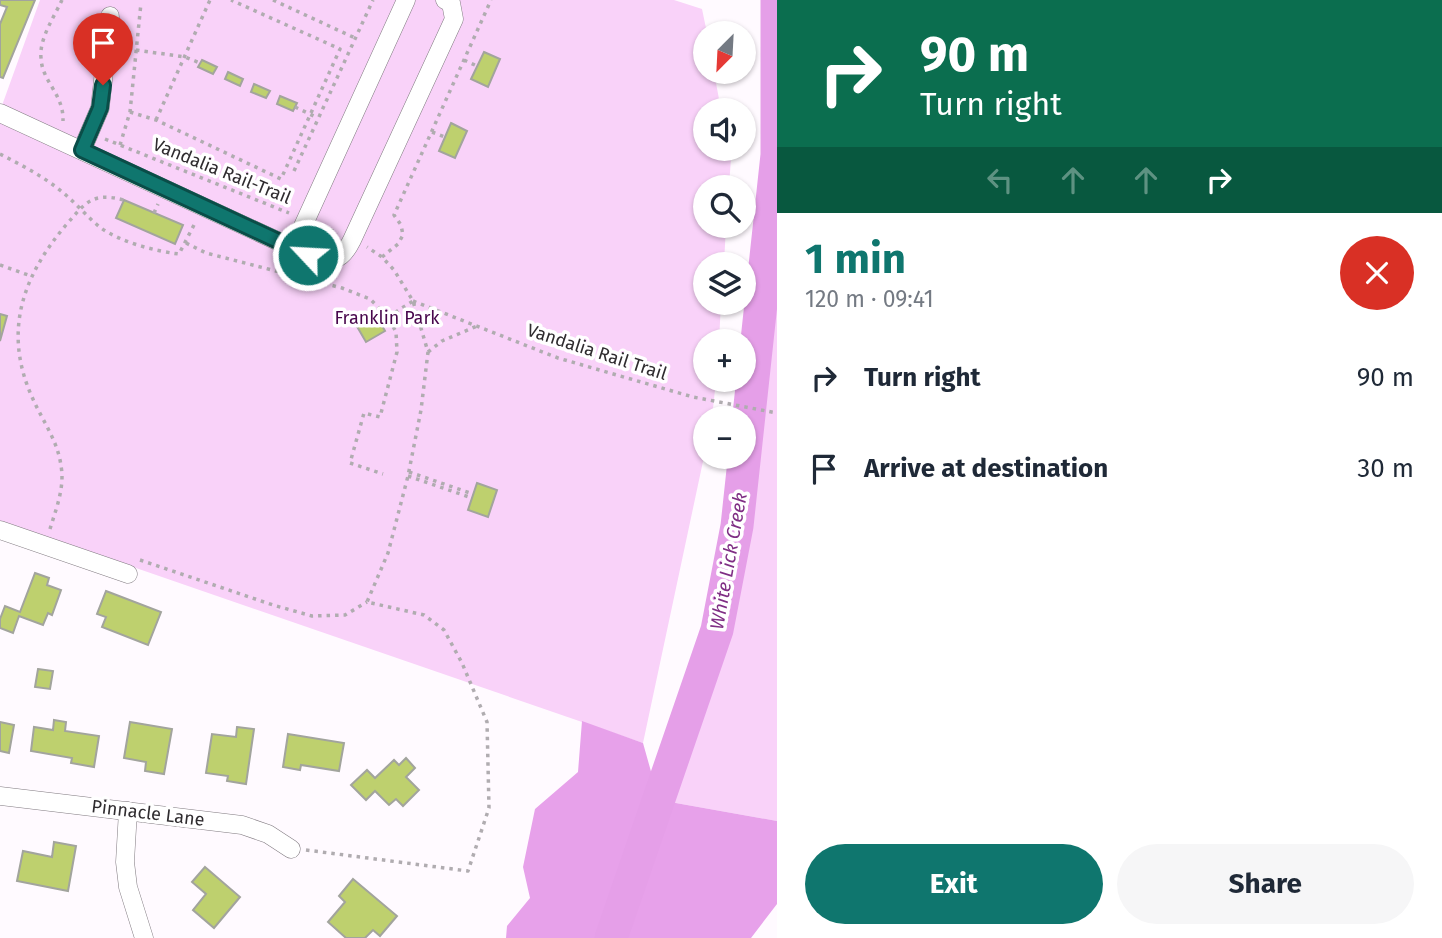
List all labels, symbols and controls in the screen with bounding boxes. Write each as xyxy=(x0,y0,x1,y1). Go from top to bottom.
pin xyxy=(73,13,133,85)
north arrow xyxy=(693,21,756,84)
map controls xyxy=(693,21,756,469)
icon: arrive xyxy=(84,24,122,62)
text: 90 m xyxy=(920,25,1029,84)
icon: right xyxy=(805,28,896,119)
text: Turn right xyxy=(920,85,1062,123)
button: sound xyxy=(693,98,756,161)
street label: Vandalia Rail-Trail xyxy=(150,133,294,209)
icon: left xyxy=(981,161,1019,199)
icon: ahead xyxy=(1054,161,1092,199)
icon: ahead xyxy=(1127,161,1165,199)
icon: right xyxy=(1200,161,1238,199)
button: search xyxy=(693,175,756,238)
position arrow xyxy=(271,218,345,292)
text: 1 min xyxy=(805,234,906,284)
button: close xyxy=(1340,236,1414,310)
button: layers xyxy=(693,252,756,315)
text: 120 m · 09:41 xyxy=(805,285,934,313)
park label: Franklin Park xyxy=(334,307,440,329)
street label: Vandalia Rail Trail xyxy=(524,319,670,385)
button: + xyxy=(693,329,756,392)
icon: right xyxy=(805,359,843,397)
text: Turn right xyxy=(864,362,981,393)
text: 90 m xyxy=(1357,362,1414,393)
button: − xyxy=(693,406,756,469)
icon: arrive xyxy=(805,450,843,488)
text: Arrive at destination xyxy=(864,453,1108,484)
text: 30 m xyxy=(1357,453,1414,484)
water label: White Lick Creek xyxy=(705,491,752,631)
street label: Pinnacle Lane xyxy=(90,795,206,831)
button: Exit xyxy=(805,844,1103,924)
button: Share xyxy=(1117,844,1414,924)

